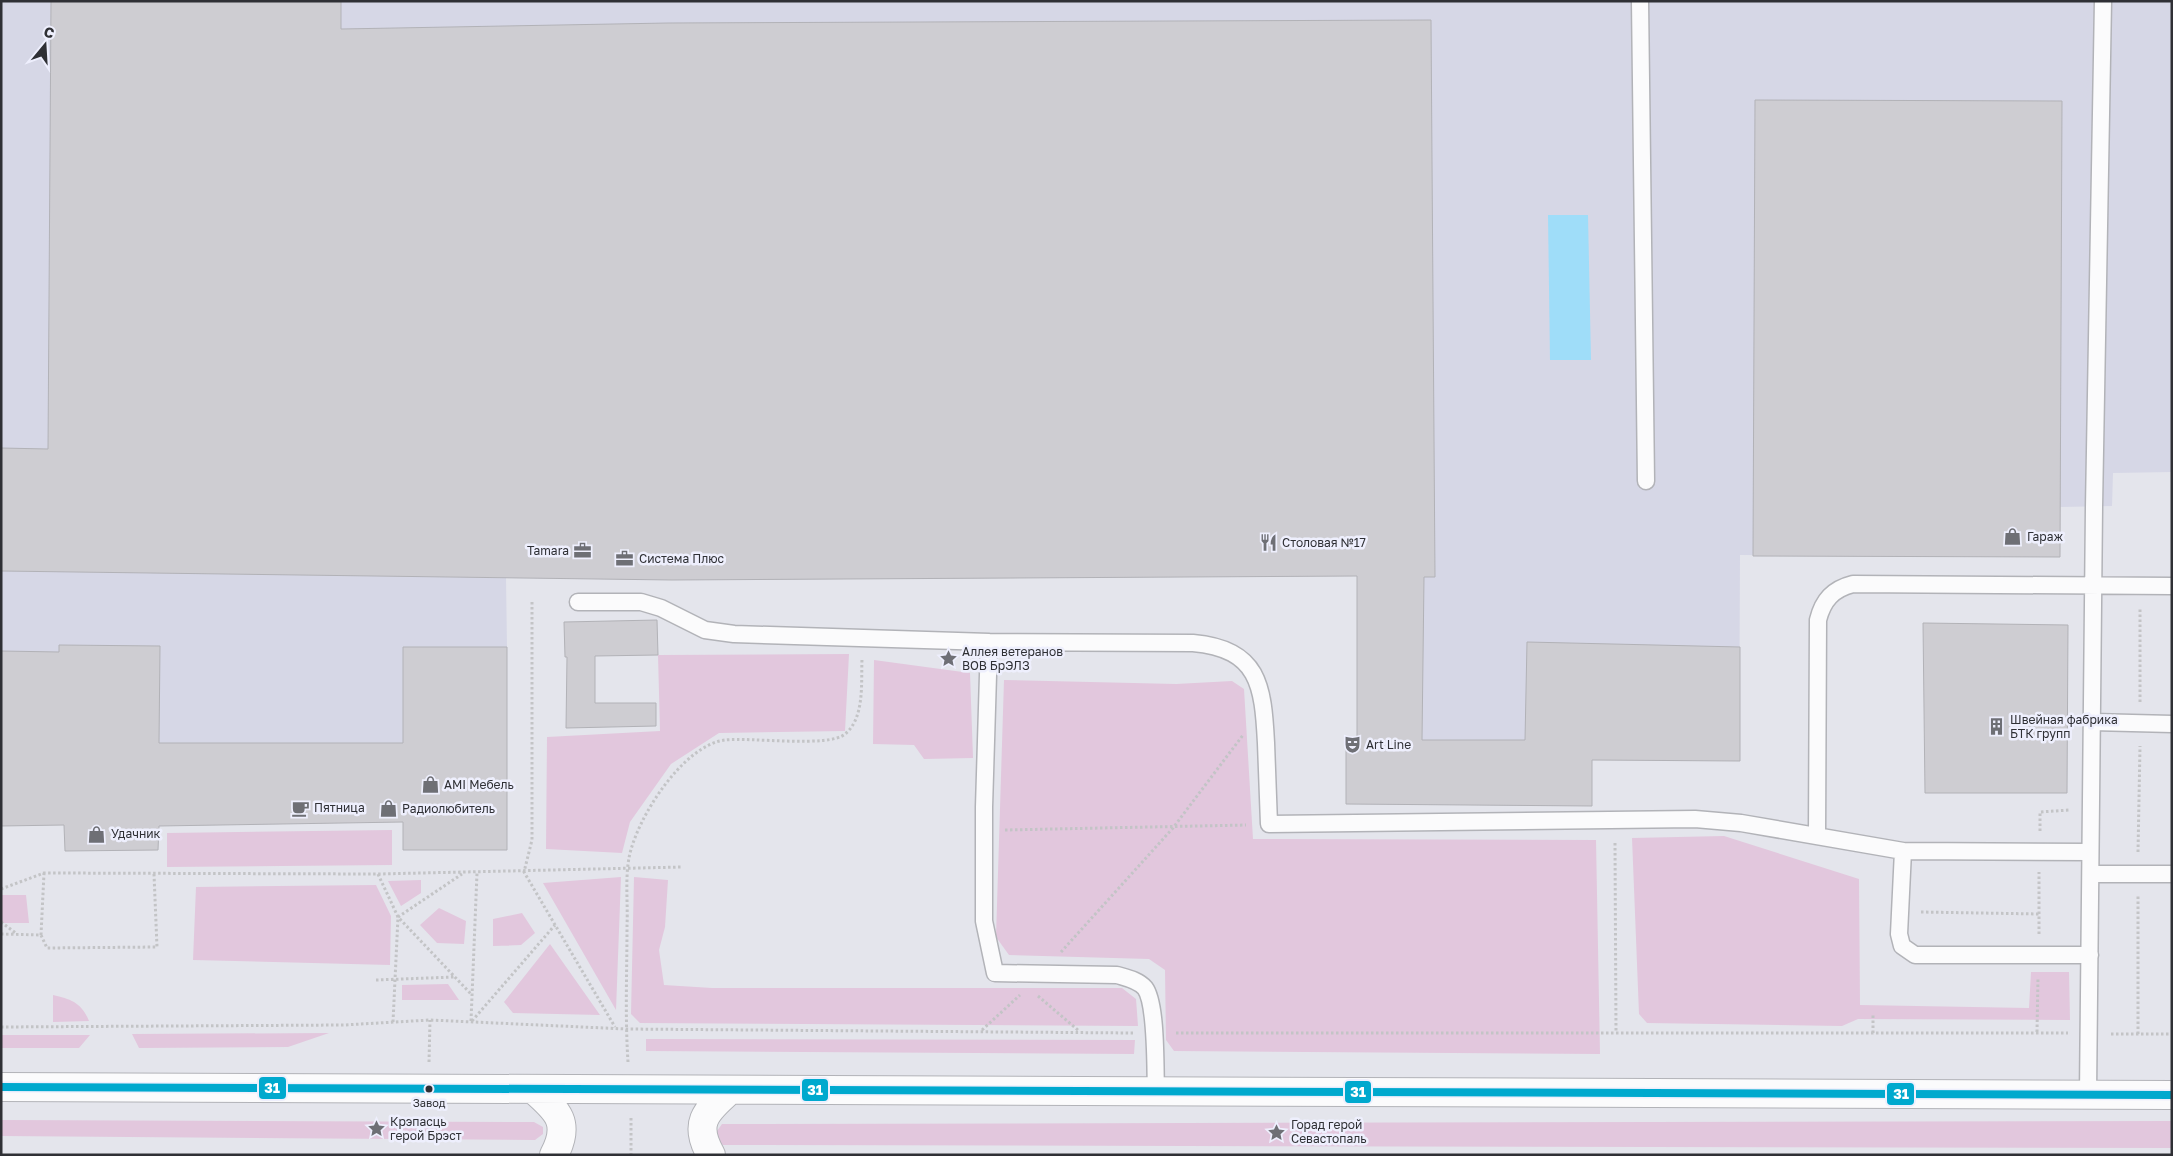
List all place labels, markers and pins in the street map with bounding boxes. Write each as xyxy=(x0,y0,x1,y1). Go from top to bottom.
shop icon: Гараж xyxy=(2003,527,2023,547)
place label: Гараж xyxy=(2027,529,2063,544)
restaurant icon: Столовая №17 xyxy=(1258,533,1278,553)
place label: Столовая №17 xyxy=(1282,535,1366,550)
office icon: Tamara xyxy=(573,541,593,561)
place label: Tamara xyxy=(527,543,569,558)
office icon: Система Плюс xyxy=(615,549,635,569)
place label: Система Плюс xyxy=(639,551,724,566)
place label: Аллея ветеранов ВОВ БрЭЛЗ xyxy=(962,644,1063,673)
place icon: Аллея ветеранов ВОВ БрЭЛЗ xyxy=(938,649,958,669)
place label: Швейная фабрика БТК групп xyxy=(2010,712,2118,741)
building icon: Швейная фабрика БТК групп xyxy=(1986,717,2006,737)
theatre icon: Art Line xyxy=(1342,735,1362,755)
place label: Art Line xyxy=(1366,737,1411,752)
shop icon: AMI Мебель xyxy=(420,775,440,795)
place label: AMI Мебель xyxy=(444,777,514,792)
cafe icon: Пятница xyxy=(290,798,310,818)
shop icon: Радиолюбитель xyxy=(378,799,398,819)
place label: Пятница xyxy=(314,800,365,815)
place label: Радиолюбитель xyxy=(402,801,495,816)
shop icon: Удачник xyxy=(87,824,107,844)
place label: Удачник xyxy=(111,826,161,841)
marker: Завод xyxy=(424,1084,434,1094)
place label: Завод xyxy=(413,1096,446,1109)
place label: Крэпасць герой Брэст xyxy=(390,1114,462,1143)
place label: Горад герой Севастопаль xyxy=(1291,1117,1366,1146)
place icon: Крэпасць герой Брэст xyxy=(366,1119,386,1139)
place icon: Горад герой Севастопаль xyxy=(1267,1122,1287,1142)

